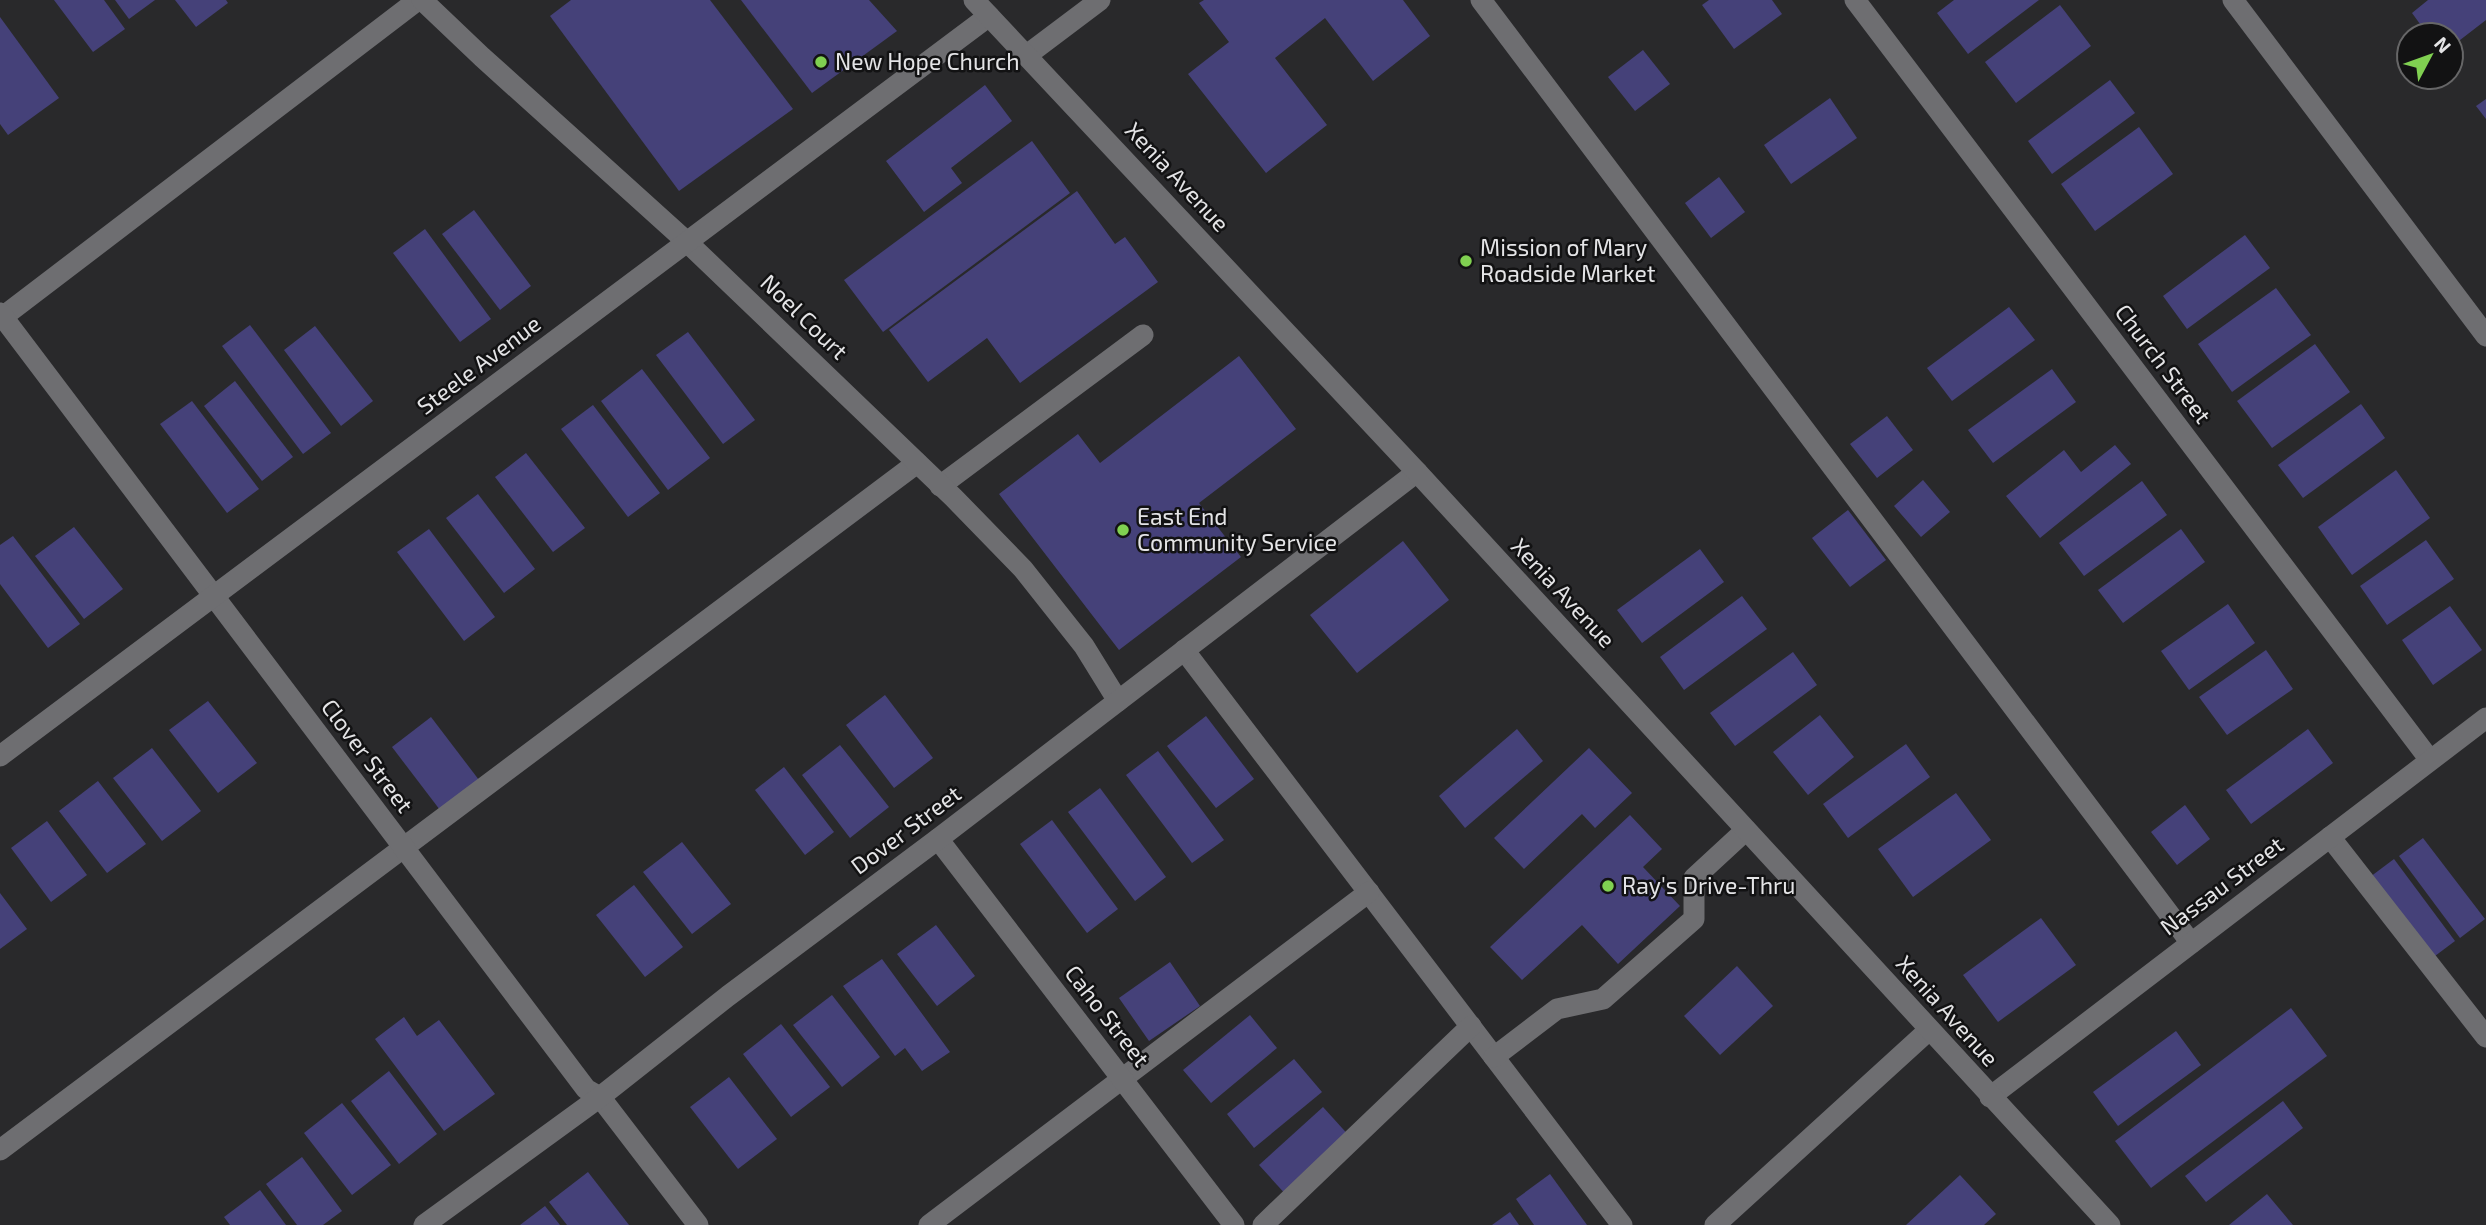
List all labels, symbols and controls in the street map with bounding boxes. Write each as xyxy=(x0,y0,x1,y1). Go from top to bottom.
north arrow xyxy=(2395,21,2465,91)
text: N xyxy=(2430,32,2456,57)
place label: New Hope Church xyxy=(835,47,1020,75)
marker: New Hope Church xyxy=(813,54,829,70)
street label: Xenia Avenue xyxy=(1120,116,1236,237)
place label: Mission of Mary Roadside Market xyxy=(1480,233,1656,287)
marker: Mission of Mary Roadside Market xyxy=(1458,253,1474,269)
street label: Noel Court xyxy=(755,268,854,365)
street label: Church Street xyxy=(2110,298,2218,429)
street label: Steele Avenue xyxy=(411,309,546,420)
place label: East End Community Service xyxy=(1137,502,1337,556)
marker: East End Community Service xyxy=(1115,522,1131,538)
street label: Xenia Avenue xyxy=(1506,532,1622,653)
street label: Clover Street xyxy=(316,693,420,818)
street label: Dover Street xyxy=(845,779,966,880)
street label: Nassau Street xyxy=(2154,830,2289,941)
place label: Ray's Drive-Thru xyxy=(1622,871,1795,899)
marker: Ray's Drive-Thru xyxy=(1600,878,1616,894)
street label: Xenia Avenue xyxy=(1891,949,2005,1072)
street label: Caho Street xyxy=(1059,959,1156,1072)

